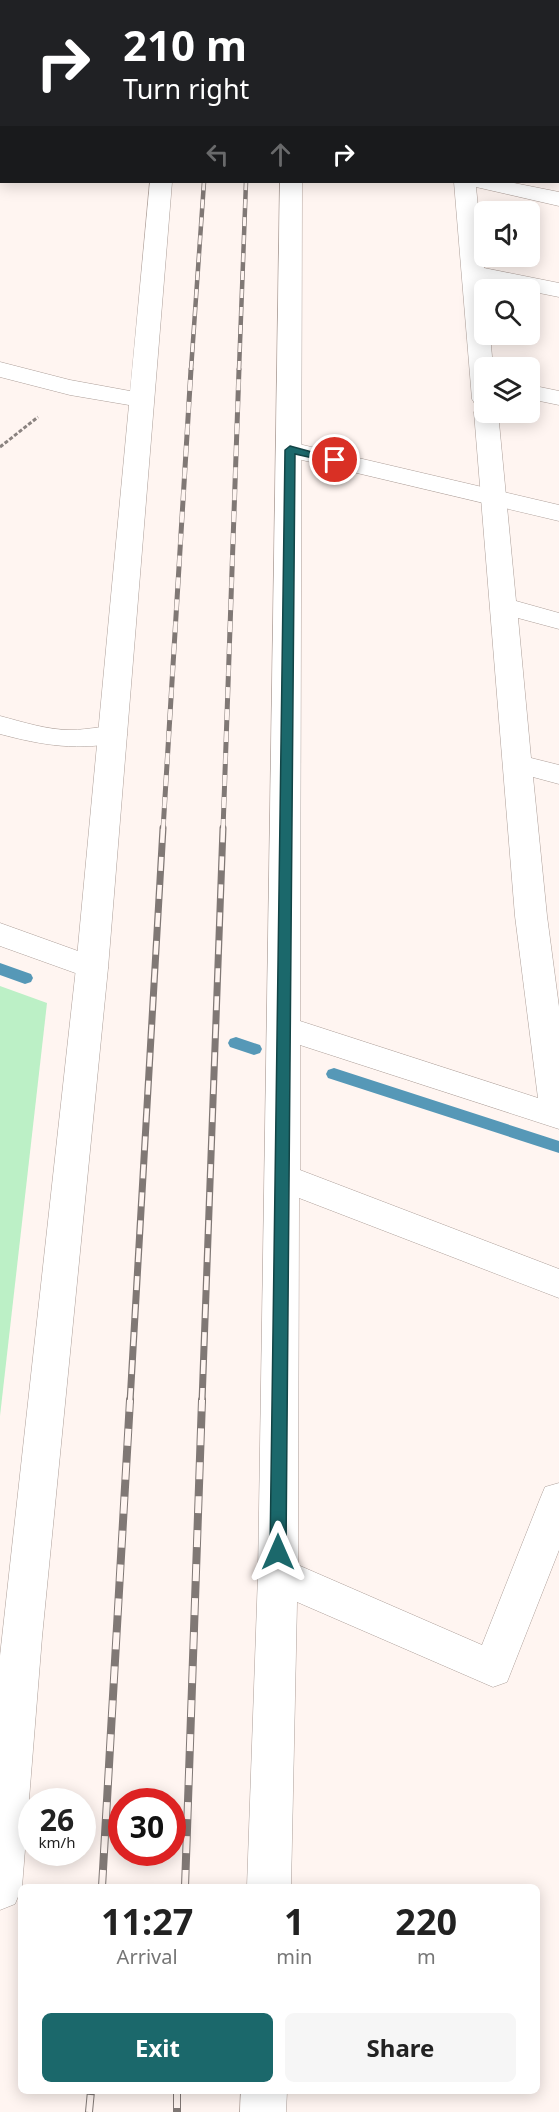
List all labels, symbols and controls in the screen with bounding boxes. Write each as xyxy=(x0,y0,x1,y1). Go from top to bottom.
text: 210 m xyxy=(123,16,247,73)
icon: right xyxy=(24,24,102,102)
text: Turn right xyxy=(123,70,249,107)
icon: left xyxy=(201,138,234,171)
icon: ahead xyxy=(264,138,297,171)
icon: right xyxy=(327,138,360,171)
map controls xyxy=(474,201,540,423)
button: sound xyxy=(474,201,540,267)
button: search xyxy=(474,279,540,345)
button: layers xyxy=(474,357,540,423)
pin xyxy=(309,434,360,485)
icon: arrive xyxy=(318,443,351,476)
position arrow xyxy=(246,1520,310,1584)
speed limit sign: 30 xyxy=(108,1788,186,1866)
text: 26 xyxy=(40,1799,74,1840)
text: km/h xyxy=(39,1832,75,1852)
text: 11:27 xyxy=(101,1897,193,1946)
text: 1 xyxy=(284,1897,305,1946)
text: 220 xyxy=(395,1897,457,1946)
text: Arrival xyxy=(117,1943,178,1970)
text: min xyxy=(276,1943,312,1970)
text: m xyxy=(417,1943,436,1970)
button: Exit xyxy=(42,2013,273,2082)
button: Share xyxy=(285,2013,516,2082)

